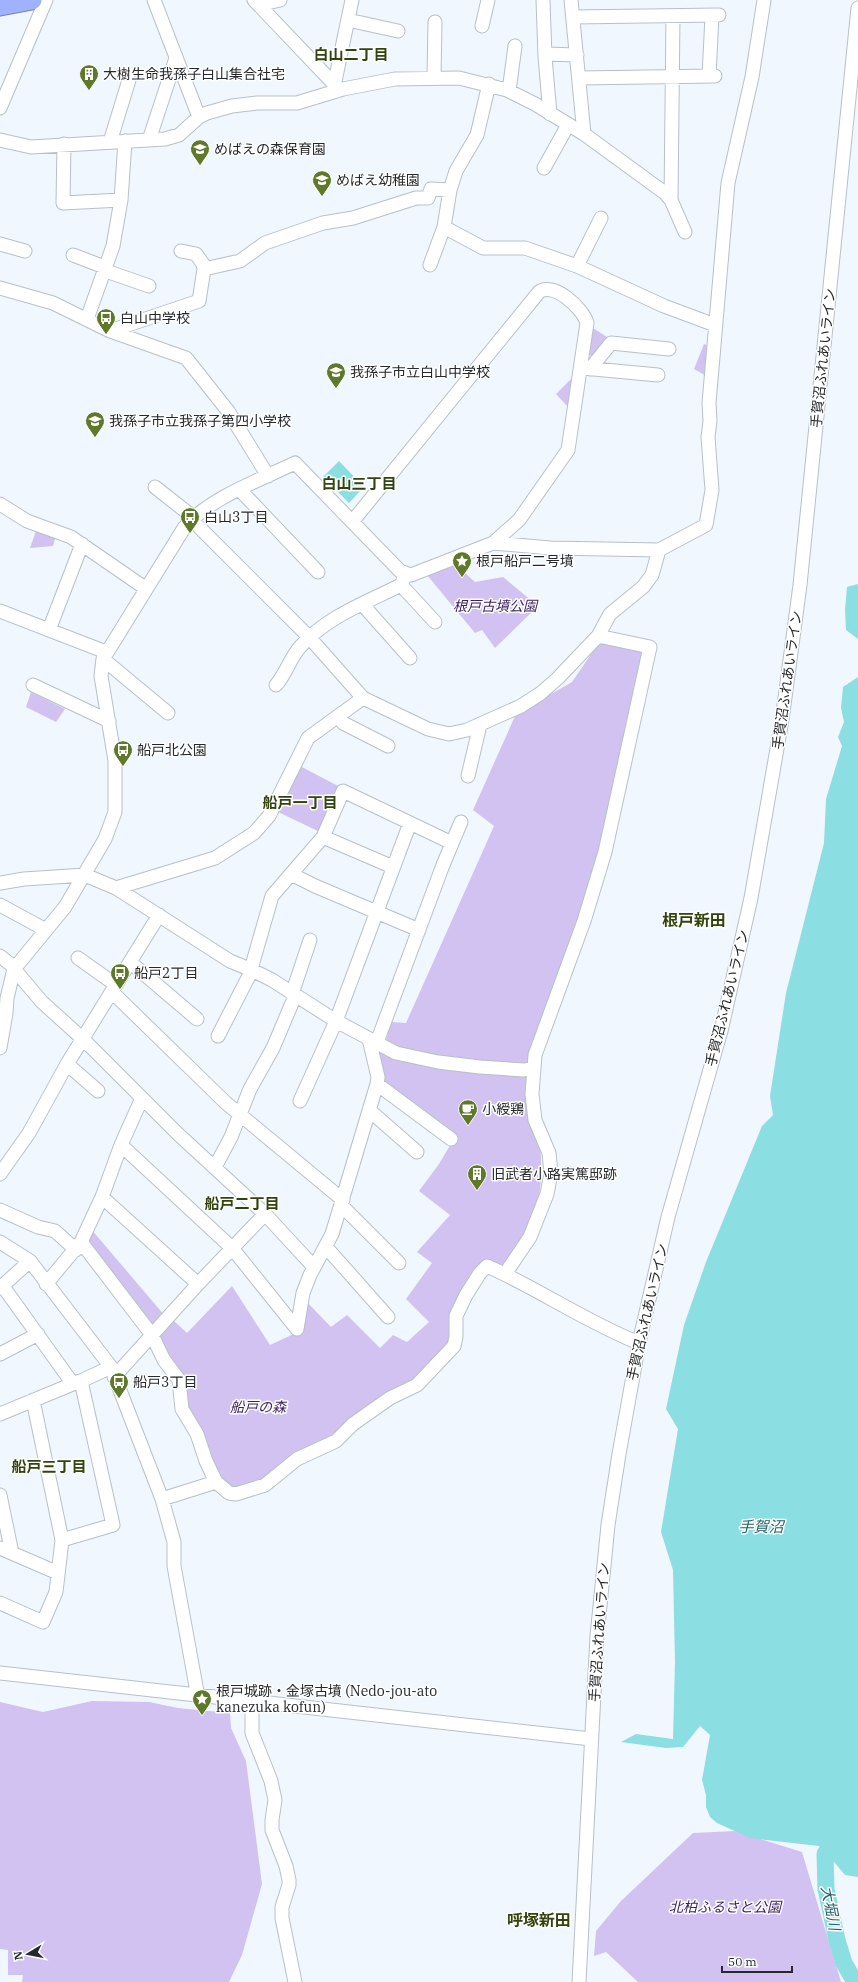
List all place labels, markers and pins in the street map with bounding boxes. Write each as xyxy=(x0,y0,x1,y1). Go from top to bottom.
building icon: 大樹生命我孫子白山集合社宅 xyxy=(78,63,100,91)
place label: 大樹生命我孫子白山集合社宅 xyxy=(103,65,285,83)
school or university icon: めばえの森保育園 xyxy=(189,138,211,166)
place label: めばえの森保育園 xyxy=(214,140,326,158)
school or university icon: めばえ幼稚園 xyxy=(311,169,333,197)
place label: めばえ幼稚園 xyxy=(336,171,420,189)
bus stop icon: 白山中学校 xyxy=(95,307,117,335)
place label: 白山中学校 xyxy=(120,309,190,327)
school or university icon: 我孫子市立白山中学校 xyxy=(325,361,347,389)
place label: 我孫子市立白山中学校 xyxy=(350,363,490,381)
school or university icon: 我孫子市立我孫子第四小学校 xyxy=(84,410,106,438)
place label: 我孫子市立我孫子第四小学校 xyxy=(109,412,291,430)
bus stop icon: 白山3丁目 xyxy=(179,506,201,534)
place label: 白山3丁目 xyxy=(204,508,268,526)
place icon: 根戸船戸二号墳 xyxy=(451,550,473,578)
place label: 根戸船戸二号墳 xyxy=(476,552,574,570)
bus stop icon: 船戸北公園 xyxy=(112,739,134,767)
place label: 船戸北公園 xyxy=(137,741,207,759)
bus stop icon: 船戸2丁目 xyxy=(109,962,131,990)
place label: 船戸2丁目 xyxy=(134,964,198,982)
cafe icon: 小綬鶏 xyxy=(457,1098,479,1126)
place label: 小綬鶏 xyxy=(482,1100,524,1118)
building icon: 旧武者小路実篤邸跡 xyxy=(466,1163,488,1191)
place label: 旧武者小路実篤邸跡 xyxy=(491,1165,617,1183)
bus stop icon: 船戸3丁目 xyxy=(108,1371,130,1399)
place label: 船戸3丁目 xyxy=(133,1373,197,1391)
place label: 根戸城跡・金塚古墳 (Nedo-jou-ato kanezuka kofun) xyxy=(216,1682,437,1716)
place icon: 根戸城跡・金塚古墳 (Nedo-jou-ato kanezuka kofun) xyxy=(191,1688,213,1716)

